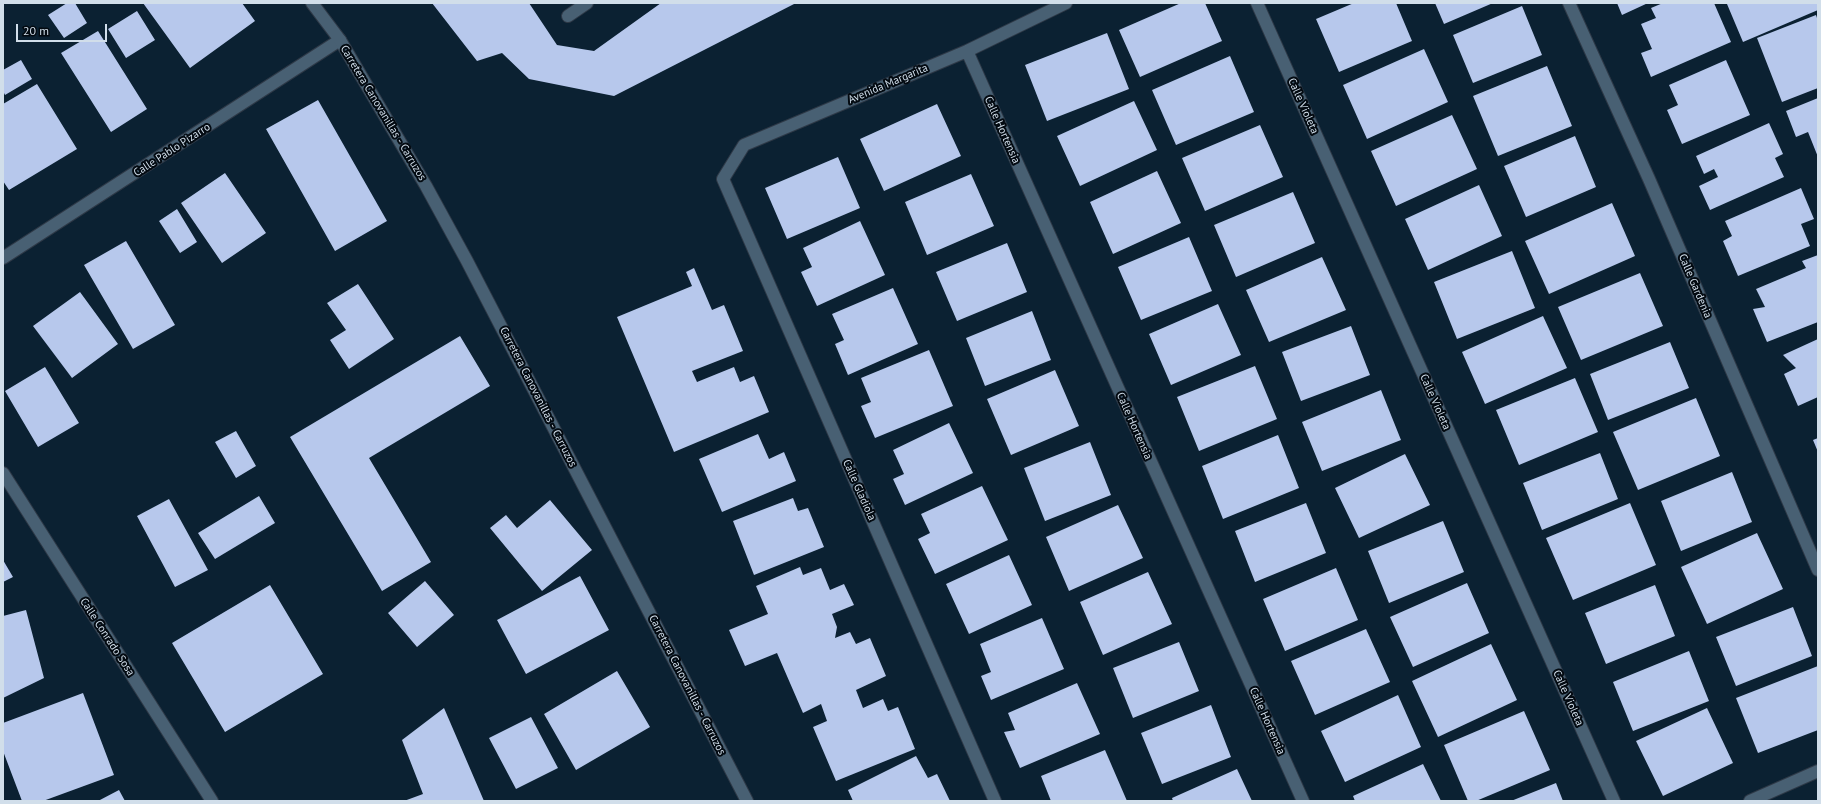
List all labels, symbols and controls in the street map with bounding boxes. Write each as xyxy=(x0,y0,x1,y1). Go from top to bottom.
scale bar xyxy=(18,16,109,42)
text: 20 m xyxy=(23,23,49,38)
street label: Carretera Canovanillas - Carruzos xyxy=(337,43,429,183)
street label: Avenida Margarita xyxy=(846,61,930,107)
street label: Calle Violeta xyxy=(1285,76,1321,136)
street label: Calle Hortensia xyxy=(981,94,1023,166)
street label: Calle Pablo Pizarro xyxy=(131,120,213,180)
street label: Calle Gardenia xyxy=(1676,252,1714,320)
street label: Carretera Canovanillas - Carruzos xyxy=(497,325,579,469)
street label: Calle Violeta xyxy=(1417,372,1453,432)
street label: Calle Hortensia xyxy=(1113,390,1155,462)
street label: Calle Gladiola xyxy=(840,457,878,523)
street label: Calle Conrado Sosa xyxy=(77,596,137,678)
street label: Carretera Canovanillas - Carruzos xyxy=(646,613,728,757)
street label: Calle Violeta xyxy=(1550,668,1586,728)
street label: Calle Hortensia xyxy=(1246,685,1288,757)

